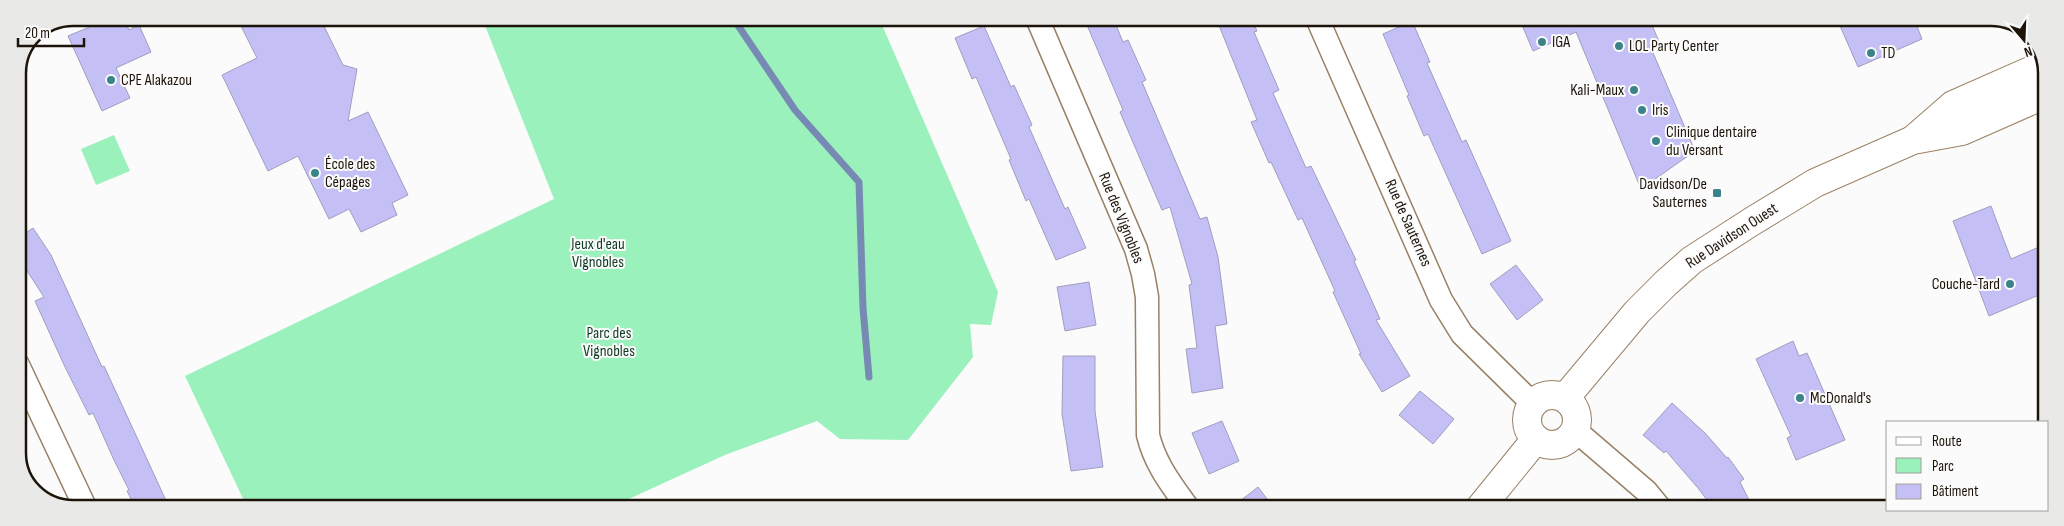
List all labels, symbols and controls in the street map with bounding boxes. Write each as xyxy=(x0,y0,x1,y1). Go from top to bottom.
scale bar xyxy=(18,15,84,47)
north arrow xyxy=(1999,15,2049,65)
text: 20 m xyxy=(25,24,50,43)
place label: IGA xyxy=(1552,33,1570,52)
marker: IGA xyxy=(1536,36,1548,48)
place label: LOL Party Center xyxy=(1629,37,1719,56)
marker: LOL Party Center xyxy=(1613,40,1625,52)
text: N xyxy=(2022,43,2034,61)
place label: TD xyxy=(1881,44,1895,63)
marker: TD xyxy=(1865,47,1877,59)
place label: CPE Alakazou xyxy=(121,71,192,90)
marker: CPE Alakazou xyxy=(105,74,117,86)
place label: Kali-Maux xyxy=(1570,81,1624,100)
marker: Kali-Maux xyxy=(1628,84,1640,96)
place label: Iris xyxy=(1652,101,1669,120)
marker: Iris xyxy=(1636,104,1648,116)
place label: Clinique dentaire du Versant xyxy=(1666,123,1757,160)
marker: Clinique dentaire du Versant xyxy=(1650,135,1662,147)
place label: École des Cépages xyxy=(325,155,376,192)
marker: École des Cépages xyxy=(309,167,321,179)
street label: Rue des Vignobles xyxy=(1094,170,1148,266)
place label: Davidson/De Sauternes xyxy=(1639,175,1707,212)
street label: Rue de Sauternes xyxy=(1380,177,1436,270)
marker: Davidson/De Sauternes xyxy=(1711,187,1723,199)
street label: Rue Davidson Ouest xyxy=(1682,199,1782,273)
park label: Jeux d'eau Vignobles xyxy=(570,235,625,272)
place label: Couche-Tard xyxy=(1932,275,2000,294)
marker: Couche-Tard xyxy=(2004,278,2016,290)
park label: Parc des Vignobles xyxy=(583,324,635,361)
place label: McDonald's xyxy=(1810,389,1872,408)
marker: McDonald's xyxy=(1794,392,1806,404)
legend xyxy=(1886,421,2049,511)
text: Route xyxy=(1932,432,1962,451)
text: Parc xyxy=(1932,457,1954,476)
text: Bâtiment xyxy=(1932,482,1979,501)

